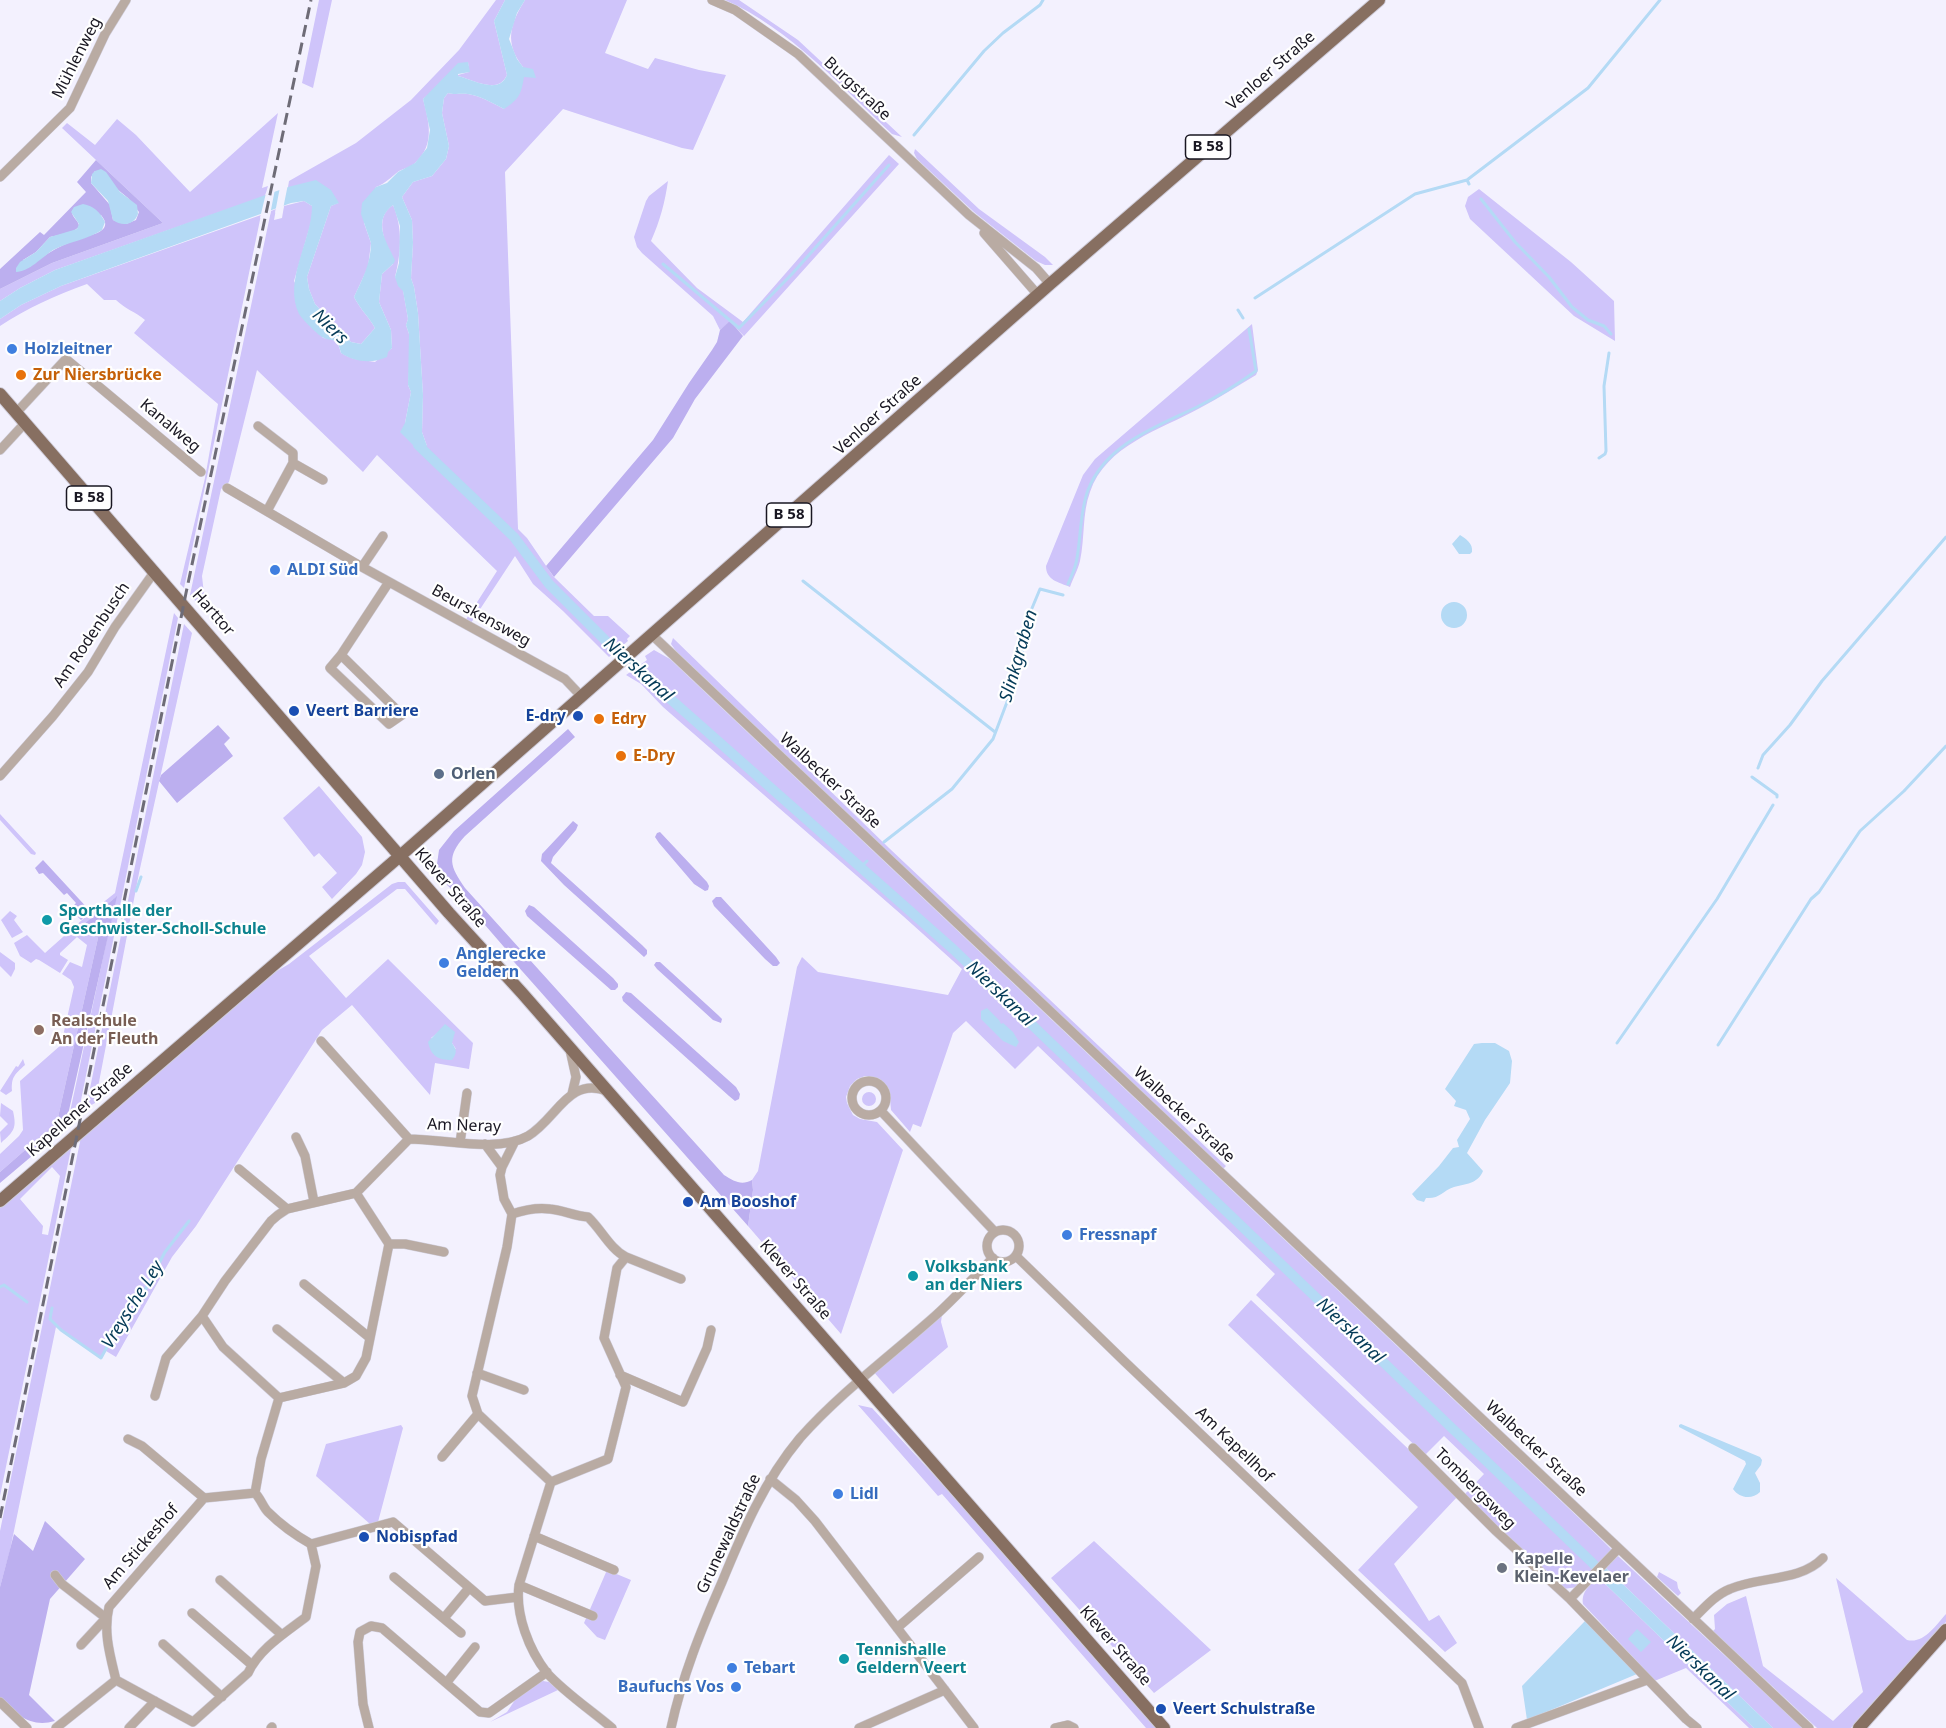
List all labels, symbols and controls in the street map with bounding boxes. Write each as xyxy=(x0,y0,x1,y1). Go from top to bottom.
street label: Mühlenweg xyxy=(48,14,106,102)
street label: Venloer Straße xyxy=(1223,27,1319,115)
street label: Burgstraße xyxy=(820,53,894,125)
road number: B 58 xyxy=(1186,135,1230,159)
water label: Niers xyxy=(308,305,352,349)
place label: Holzleitner xyxy=(24,339,112,359)
marker: Holzleitner xyxy=(5,342,19,356)
place label: Zur Niersbrücke xyxy=(33,365,162,385)
marker: Zur Niersbrücke xyxy=(14,368,28,382)
street label: Venloer Straße xyxy=(830,371,926,459)
street label: Kanalweg xyxy=(136,395,204,457)
road number: B 58 xyxy=(66,486,112,510)
road number: B 58 xyxy=(766,503,812,527)
place label: ALDI Süd xyxy=(287,560,358,580)
marker: ALDI Süd xyxy=(268,563,282,577)
street label: Am Rodenbusch xyxy=(50,579,134,691)
street label: Beurskensweg xyxy=(428,581,534,651)
street label: Harttor xyxy=(188,586,238,640)
water label: Slinkgraben xyxy=(996,607,1042,705)
water label: Nierskanal xyxy=(599,633,677,707)
place label: Veert Barriere xyxy=(306,701,419,721)
marker: Veert Barriere xyxy=(287,704,301,718)
place label: E-dry xyxy=(526,706,566,726)
marker: E-dry xyxy=(571,709,585,723)
place label: Edry xyxy=(611,709,646,729)
marker: Edry xyxy=(592,712,606,726)
street label: Walbecker Straße xyxy=(775,729,885,833)
place label: E-Dry xyxy=(633,746,675,766)
marker: E-Dry xyxy=(614,749,628,763)
place label: Orlen xyxy=(451,764,496,784)
marker: Orlen xyxy=(432,767,446,781)
street label: Klever Straße xyxy=(410,844,490,932)
place label: Sporthalle der Geschwister-Scholl-Schule xyxy=(59,901,266,939)
marker: Sporthalle der Geschwister-Scholl-Schule xyxy=(40,913,54,927)
place label: Anglerecke Geldern xyxy=(456,944,546,982)
marker: Anglerecke Geldern xyxy=(437,956,451,970)
water label: Nierskanal xyxy=(962,956,1038,1032)
place label: Realschule An der Fleuth xyxy=(51,1011,158,1049)
marker: Realschule An der Fleuth xyxy=(32,1023,46,1037)
street label: Kapellener Straße xyxy=(23,1059,137,1161)
street label: Walbecker Straße xyxy=(1129,1063,1239,1167)
street label: Am Neray xyxy=(427,1115,501,1137)
place label: Am Booshof xyxy=(700,1192,796,1212)
marker: Am Booshof xyxy=(681,1195,695,1209)
place label: Fressnapf xyxy=(1079,1225,1157,1245)
marker: Fressnapf xyxy=(1060,1228,1074,1242)
street label: Klever Straße xyxy=(755,1236,835,1324)
water label: Vreysche Ley xyxy=(98,1257,168,1353)
place label: Volksbank an der Niers xyxy=(925,1257,1023,1295)
marker: Volksbank an der Niers xyxy=(906,1269,920,1283)
water label: Nierskanal xyxy=(1312,1293,1388,1369)
street label: Walbecker Straße xyxy=(1481,1397,1591,1501)
street label: Am Kapellhof xyxy=(1191,1403,1277,1487)
street label: Tombergsweg xyxy=(1430,1444,1520,1534)
street label: Grunewaldstraße xyxy=(693,1471,765,1597)
place label: Lidl xyxy=(850,1484,879,1504)
marker: Lidl xyxy=(831,1487,845,1501)
street label: Am Stickeshof xyxy=(99,1501,183,1593)
place label: Nobispfad xyxy=(376,1527,458,1547)
marker: Nobispfad xyxy=(357,1530,371,1544)
place label: Kapelle Klein-Kevelaer xyxy=(1514,1549,1629,1587)
marker: Kapelle Klein-Kevelaer xyxy=(1495,1561,1509,1575)
street label: Klever Straße xyxy=(1075,1602,1155,1690)
water label: Nierskanal xyxy=(1662,1630,1738,1706)
place label: Tennishalle Geldern Veert xyxy=(856,1640,967,1678)
marker: Tennishalle Geldern Veert xyxy=(837,1652,851,1666)
place label: Tebart xyxy=(744,1658,795,1678)
marker: Tebart xyxy=(725,1661,739,1675)
place label: Baufuchs Vos xyxy=(618,1677,724,1697)
marker: Baufuchs Vos xyxy=(729,1680,743,1694)
place label: Veert Schulstraße xyxy=(1173,1699,1315,1719)
marker: Veert Schulstraße xyxy=(1154,1702,1168,1716)

